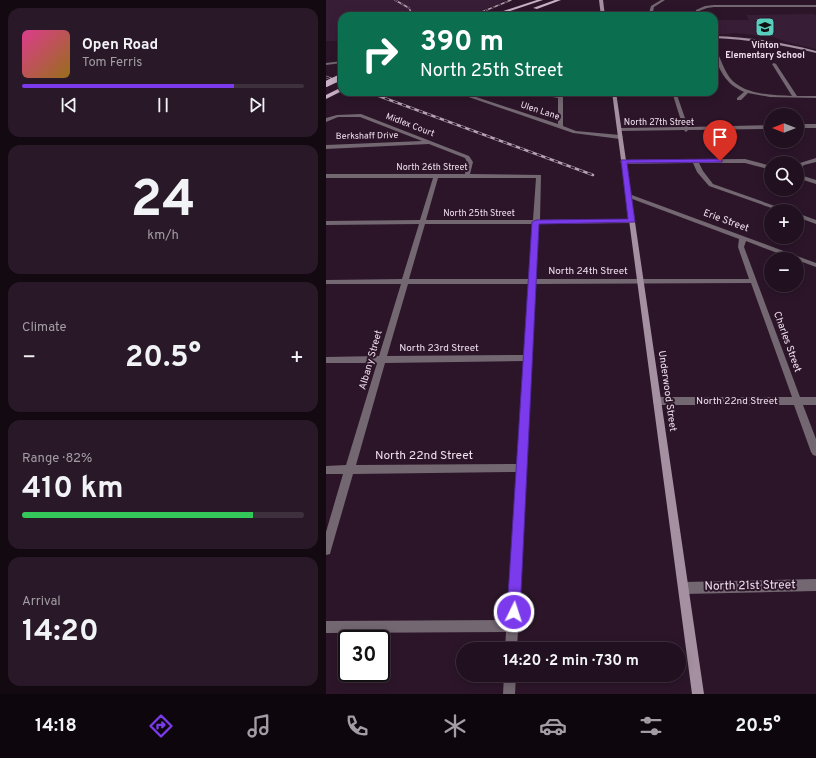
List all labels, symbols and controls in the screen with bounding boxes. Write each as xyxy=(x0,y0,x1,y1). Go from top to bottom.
school or university icon: Vinton Elementary School xyxy=(754,16,776,38)
text: 390 m xyxy=(420,25,504,61)
icon: right xyxy=(354,28,406,80)
text: Open Road xyxy=(82,36,158,55)
place label: Vinton Elementary School xyxy=(725,40,805,61)
text: Tom Ferris xyxy=(82,55,142,71)
text: North 25th Street xyxy=(420,60,563,83)
icon: previous xyxy=(58,94,80,116)
icon: pause xyxy=(152,94,174,116)
icon: next xyxy=(246,94,268,116)
street label: Ulen Lane xyxy=(519,99,561,123)
north arrow xyxy=(764,108,804,148)
map controls xyxy=(764,108,804,292)
street label: Midlex Court xyxy=(384,111,436,139)
street label: North 27th Street xyxy=(624,117,694,128)
pin xyxy=(703,120,737,161)
icon: arrive xyxy=(709,126,731,148)
street label: Berkshaff Drive xyxy=(336,130,399,142)
button: search xyxy=(764,156,804,196)
street label: North 26th Street xyxy=(396,162,468,173)
text: 24 xyxy=(130,169,196,235)
button: + xyxy=(764,204,804,244)
street label: Erie Street xyxy=(701,207,751,235)
street label: North 25th Street xyxy=(443,208,515,219)
text: km/h xyxy=(147,228,179,244)
button: − xyxy=(764,252,804,292)
street label: North 24th Street xyxy=(548,265,628,278)
street label: Charles Street xyxy=(770,310,804,374)
text: Climate xyxy=(22,320,67,336)
street label: Albany Street xyxy=(356,329,386,391)
text: 20.5° xyxy=(125,340,201,377)
street label: North 23rd Street xyxy=(399,342,479,355)
text: − xyxy=(22,345,36,372)
text: + xyxy=(290,345,304,372)
street label: Underwood Street xyxy=(655,350,679,433)
street label: North 22nd Street xyxy=(696,395,778,408)
street label: North 22nd Street xyxy=(375,448,473,464)
text: Range · 82% xyxy=(22,451,92,467)
text: 410 km xyxy=(22,471,124,508)
street label: North 21st Street xyxy=(704,577,796,595)
position arrow xyxy=(493,591,535,633)
text: Arrival xyxy=(22,594,61,610)
text: 14:20 xyxy=(22,614,99,651)
speed limit sign: 30 xyxy=(338,630,390,682)
text: 14:20 · 2 min · 730 m xyxy=(503,652,639,671)
icon: directions xyxy=(147,712,175,740)
icon: music xyxy=(245,712,273,740)
icon: phone xyxy=(343,712,371,740)
icon: climate xyxy=(441,712,469,740)
icon: car xyxy=(539,712,567,740)
icon: filters xyxy=(637,712,665,740)
text: 14:18 xyxy=(35,715,77,738)
text: 20.5° xyxy=(735,715,781,738)

